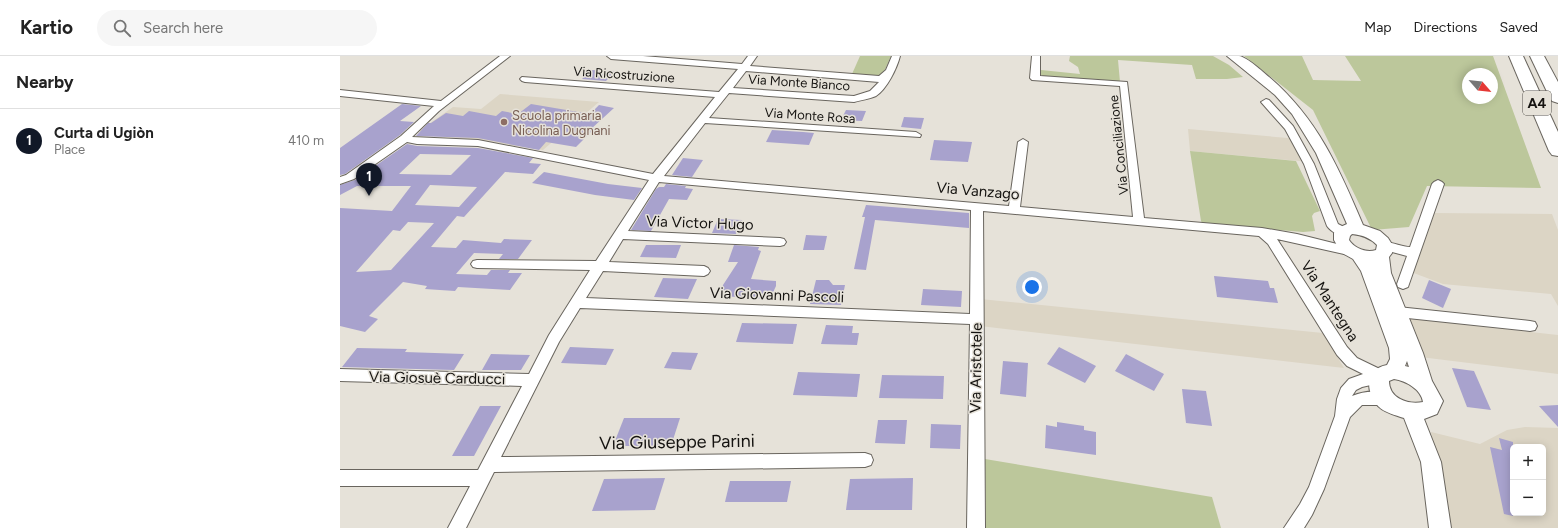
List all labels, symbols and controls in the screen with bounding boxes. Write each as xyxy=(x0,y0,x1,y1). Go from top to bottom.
search box xyxy=(97,10,377,46)
text: Kartio xyxy=(20,16,73,39)
icon: search xyxy=(111,17,133,39)
text: Search here xyxy=(143,19,223,37)
text: Map xyxy=(1364,19,1392,36)
text: Directions xyxy=(1414,19,1477,36)
text: Saved xyxy=(1499,19,1538,36)
street label: Via Ricostruzione xyxy=(573,63,675,86)
north arrow xyxy=(1462,68,1498,104)
street label: Via Monte Bianco xyxy=(747,71,850,94)
text: Nearby xyxy=(16,72,74,92)
road number: A4 xyxy=(1523,91,1551,115)
street label: Via Conciliazione xyxy=(1106,94,1131,195)
street label: Via Monte Rosa xyxy=(764,105,856,126)
place label: Scuola primaria Nicolina Dugnani xyxy=(512,108,611,138)
marker: Scuola primaria Nicolina Dugnani xyxy=(499,117,509,127)
text: Curta di Ugiòn xyxy=(54,124,154,142)
text: 1 xyxy=(26,133,32,148)
text: 410 m xyxy=(288,133,324,148)
text: Place xyxy=(54,142,85,157)
pin: 1 xyxy=(356,163,382,196)
street label: Via Vanzago xyxy=(936,178,1021,204)
street label: Via Victor Hugo xyxy=(646,212,754,234)
street label: Via Mantegna xyxy=(1297,257,1363,345)
your location xyxy=(1022,277,1042,297)
street label: Via Giovanni Pascoli xyxy=(709,284,845,306)
street label: Via Aristotele xyxy=(966,323,986,413)
street label: Via Giosuè Carducci xyxy=(369,368,505,388)
street label: Via Giuseppe Parini xyxy=(599,430,755,454)
map controls xyxy=(1510,444,1546,516)
button: + xyxy=(1510,444,1546,480)
button: − xyxy=(1510,480,1546,516)

